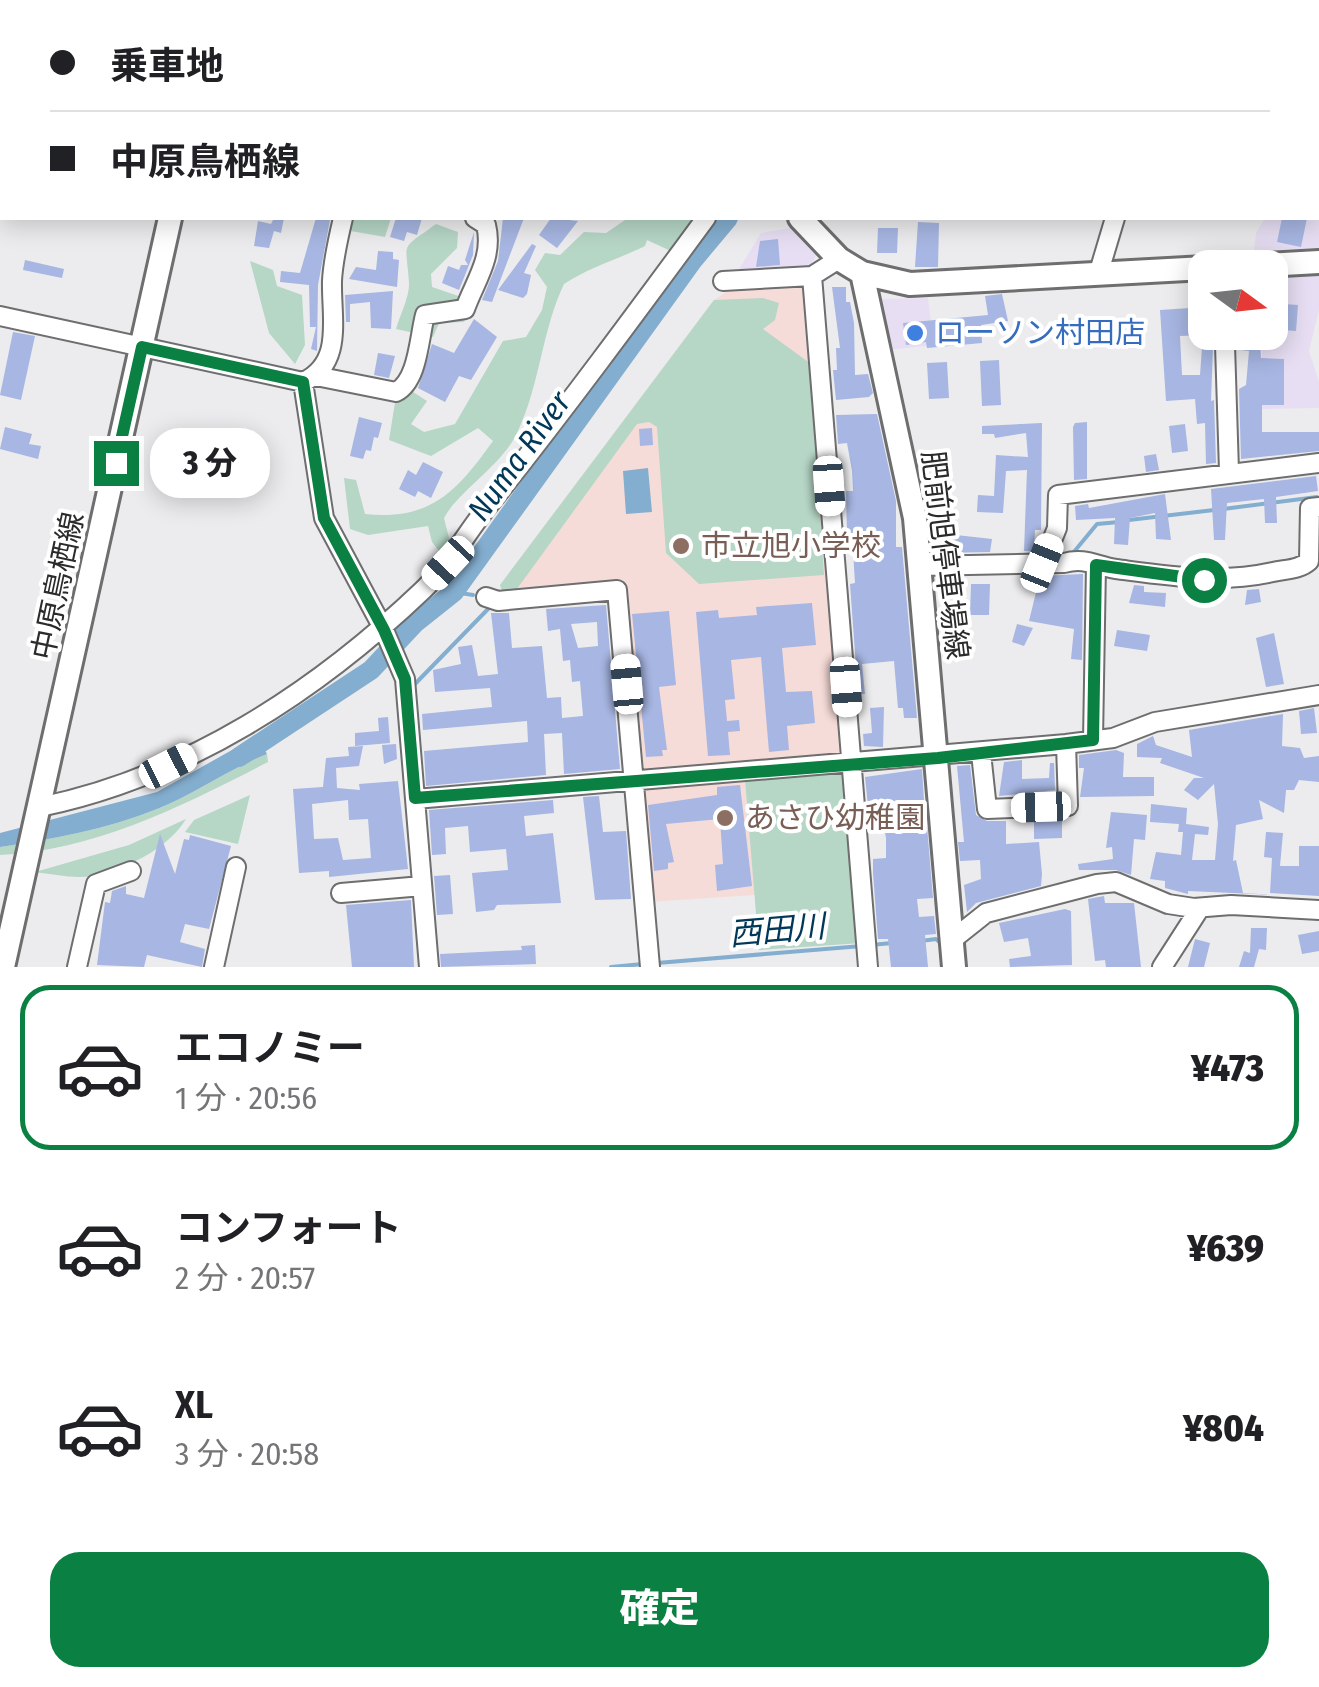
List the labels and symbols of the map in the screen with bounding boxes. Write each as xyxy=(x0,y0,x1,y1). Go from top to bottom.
north arrow xyxy=(1188,250,1288,350)
place label: ローソン村田店 xyxy=(935,315,1145,351)
marker: ローソン村田店 xyxy=(904,322,926,344)
water label: Numa River xyxy=(459,383,579,528)
callout: 3 分 xyxy=(151,428,271,498)
route end xyxy=(94,441,139,486)
street label: 肥前旭停車場線 xyxy=(914,449,976,661)
car xyxy=(812,455,846,517)
street label: 中原鳥栖線 xyxy=(25,509,91,663)
place label: 市立旭小学校 xyxy=(701,528,881,564)
car xyxy=(1017,530,1067,596)
car xyxy=(417,531,479,595)
marker: 市立旭小学校 xyxy=(670,535,692,557)
route start xyxy=(1182,558,1227,603)
car xyxy=(609,653,645,715)
car xyxy=(829,656,863,718)
car xyxy=(134,739,202,793)
car xyxy=(1010,791,1072,823)
place label: あさひ幼稚園 xyxy=(745,800,925,836)
marker: あさひ幼稚園 xyxy=(714,807,736,829)
water label: 西田川 xyxy=(728,907,829,953)

